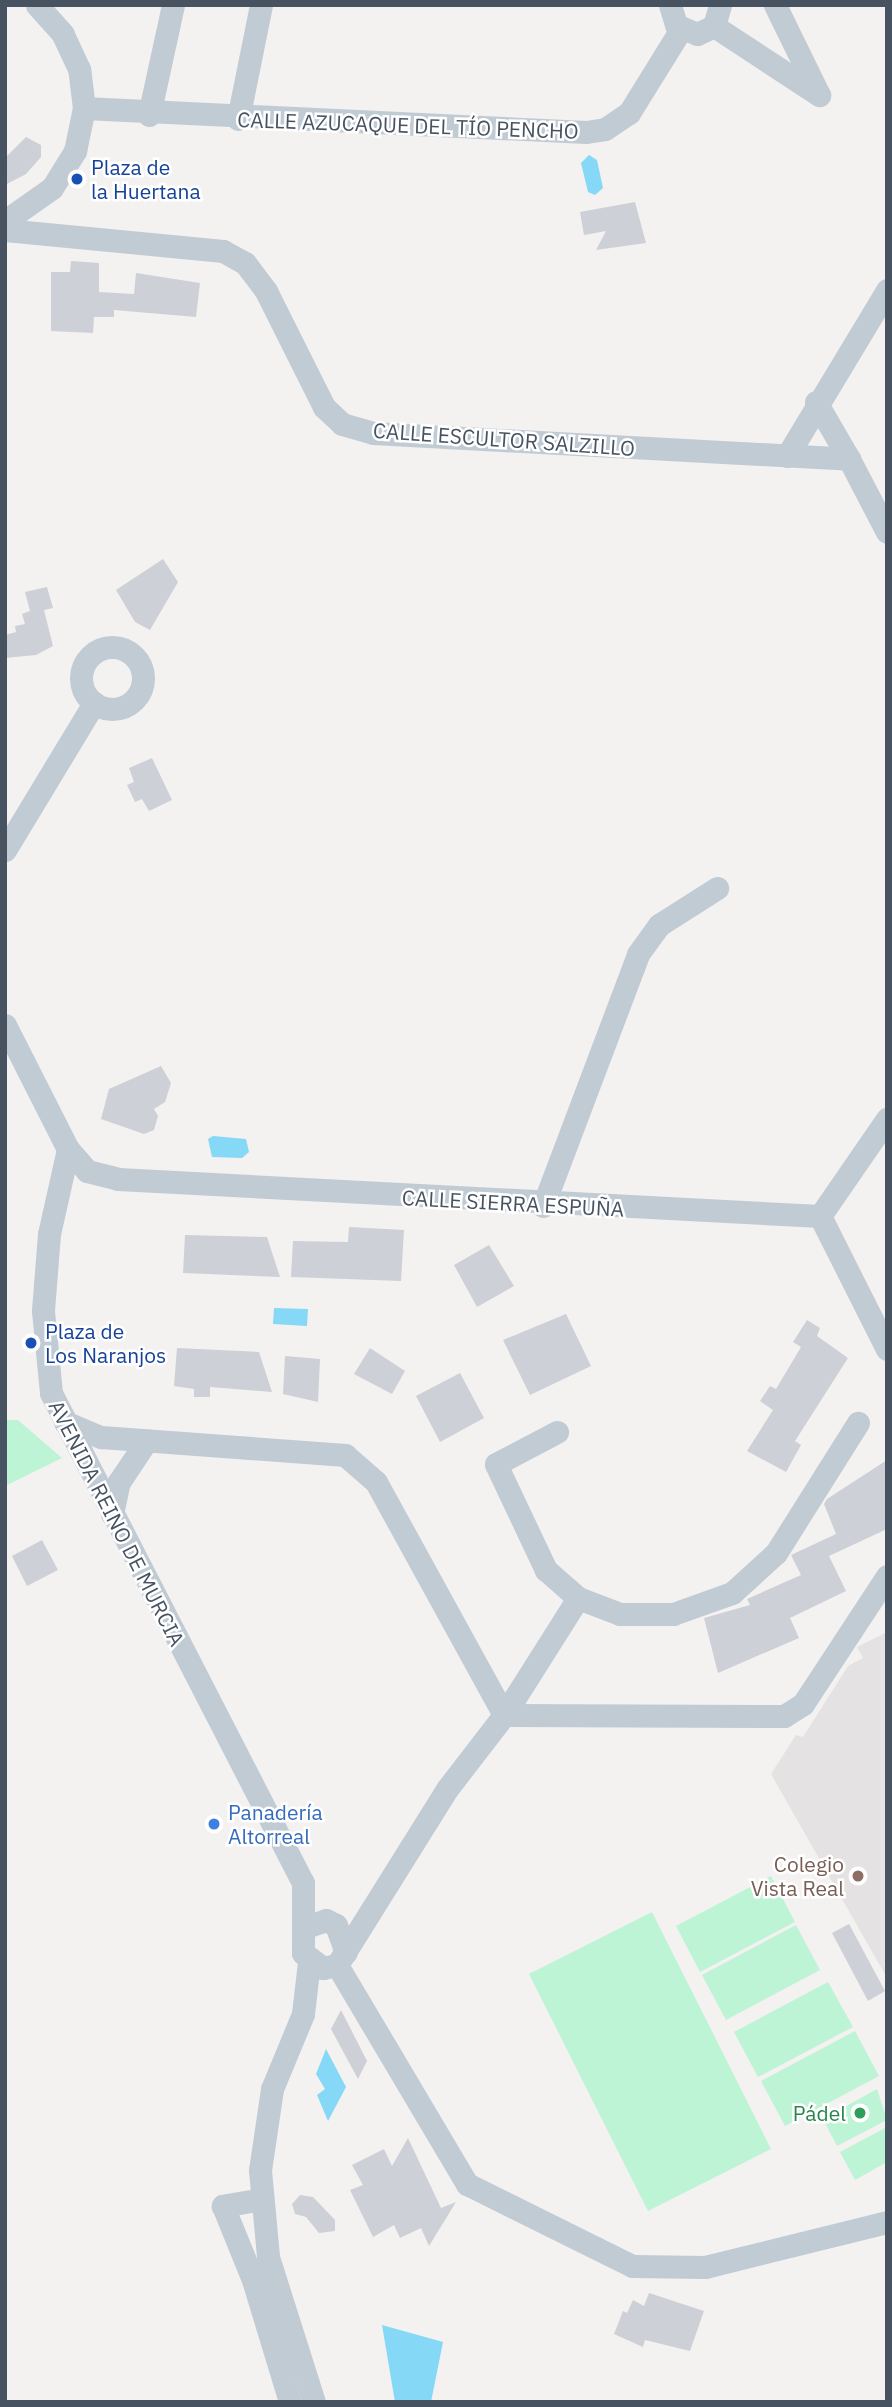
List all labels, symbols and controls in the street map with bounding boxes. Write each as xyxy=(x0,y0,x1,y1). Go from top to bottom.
street label: CALLE AZUCAQUE DEL TÍO PENCHO xyxy=(237,106,579,144)
place label: Plaza de la Huertana xyxy=(91,154,201,204)
marker: Plaza de la Huertana xyxy=(69,171,85,187)
street label: CALLE ESCULTOR SALZILLO xyxy=(372,417,636,461)
street label: CALLE SIERRA ESPUÑA xyxy=(401,1185,625,1221)
place label: Plaza de Los Naranjos xyxy=(45,1318,166,1368)
marker: Plaza de Los Naranjos xyxy=(23,1335,39,1351)
street label: AVENIDA REINO DE MURCIA xyxy=(44,1396,190,1650)
place label: Panadería Altorreal xyxy=(228,1799,323,1849)
marker: Panadería Altorreal xyxy=(206,1816,222,1832)
place label: Colegio Vista Real xyxy=(751,1851,844,1901)
marker: Colegio Vista Real xyxy=(850,1868,866,1884)
place label: Pádel xyxy=(793,2100,846,2126)
marker: Pádel xyxy=(852,2105,868,2121)

